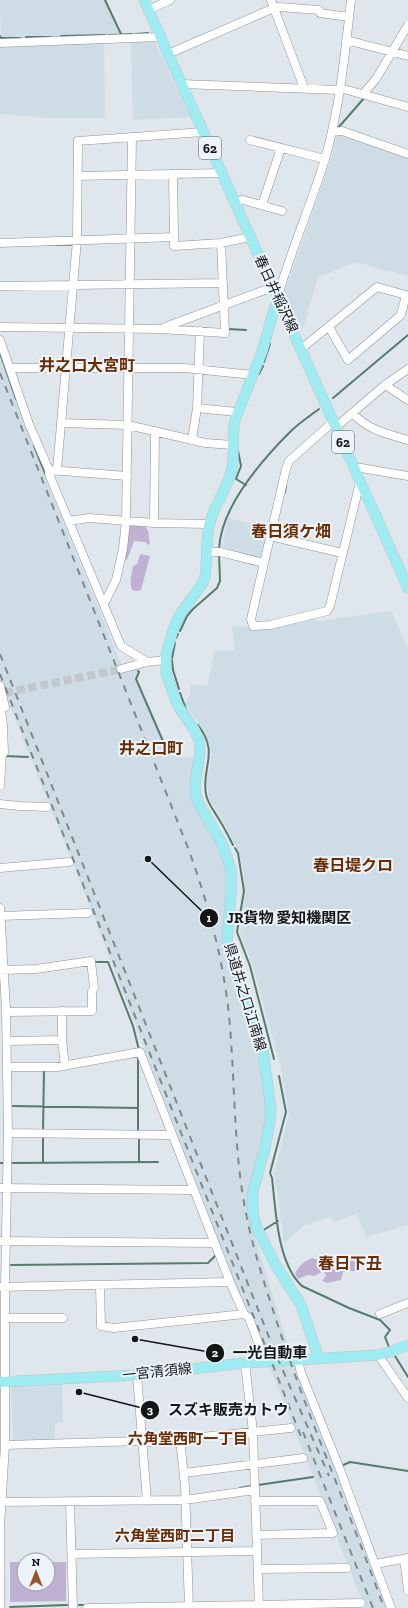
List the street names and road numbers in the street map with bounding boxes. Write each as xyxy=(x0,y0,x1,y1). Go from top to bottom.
road number: 62 xyxy=(199,137,221,159)
street label: 春日井稲沢線 xyxy=(251,252,301,336)
road number: 62 xyxy=(332,431,354,453)
street label: 県道井之口江南線 xyxy=(220,941,270,1053)
street label: 一宮清須線 xyxy=(121,1360,193,1384)

